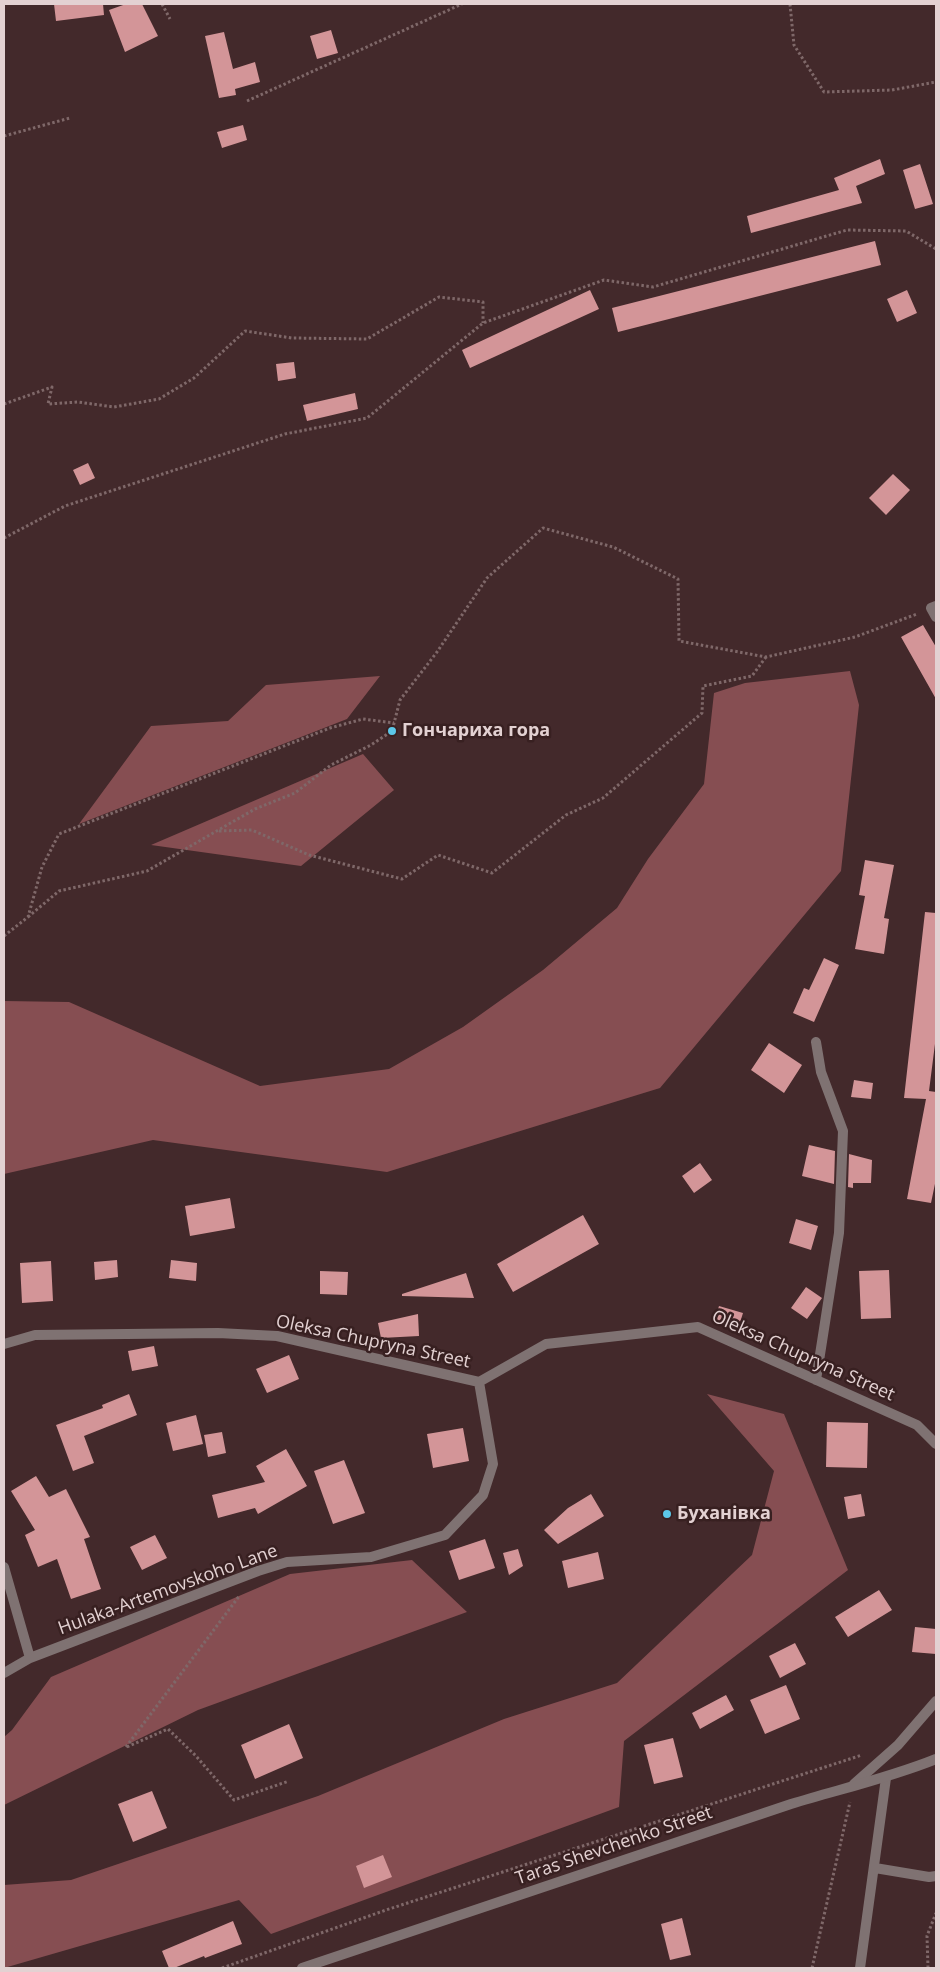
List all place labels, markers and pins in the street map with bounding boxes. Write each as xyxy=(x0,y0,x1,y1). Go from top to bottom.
place label: Гончариха гора xyxy=(402,720,550,742)
marker: Гончариха гора xyxy=(386,725,398,737)
place label: Буханівка xyxy=(677,1503,771,1525)
marker: Буханівка xyxy=(661,1508,673,1520)

